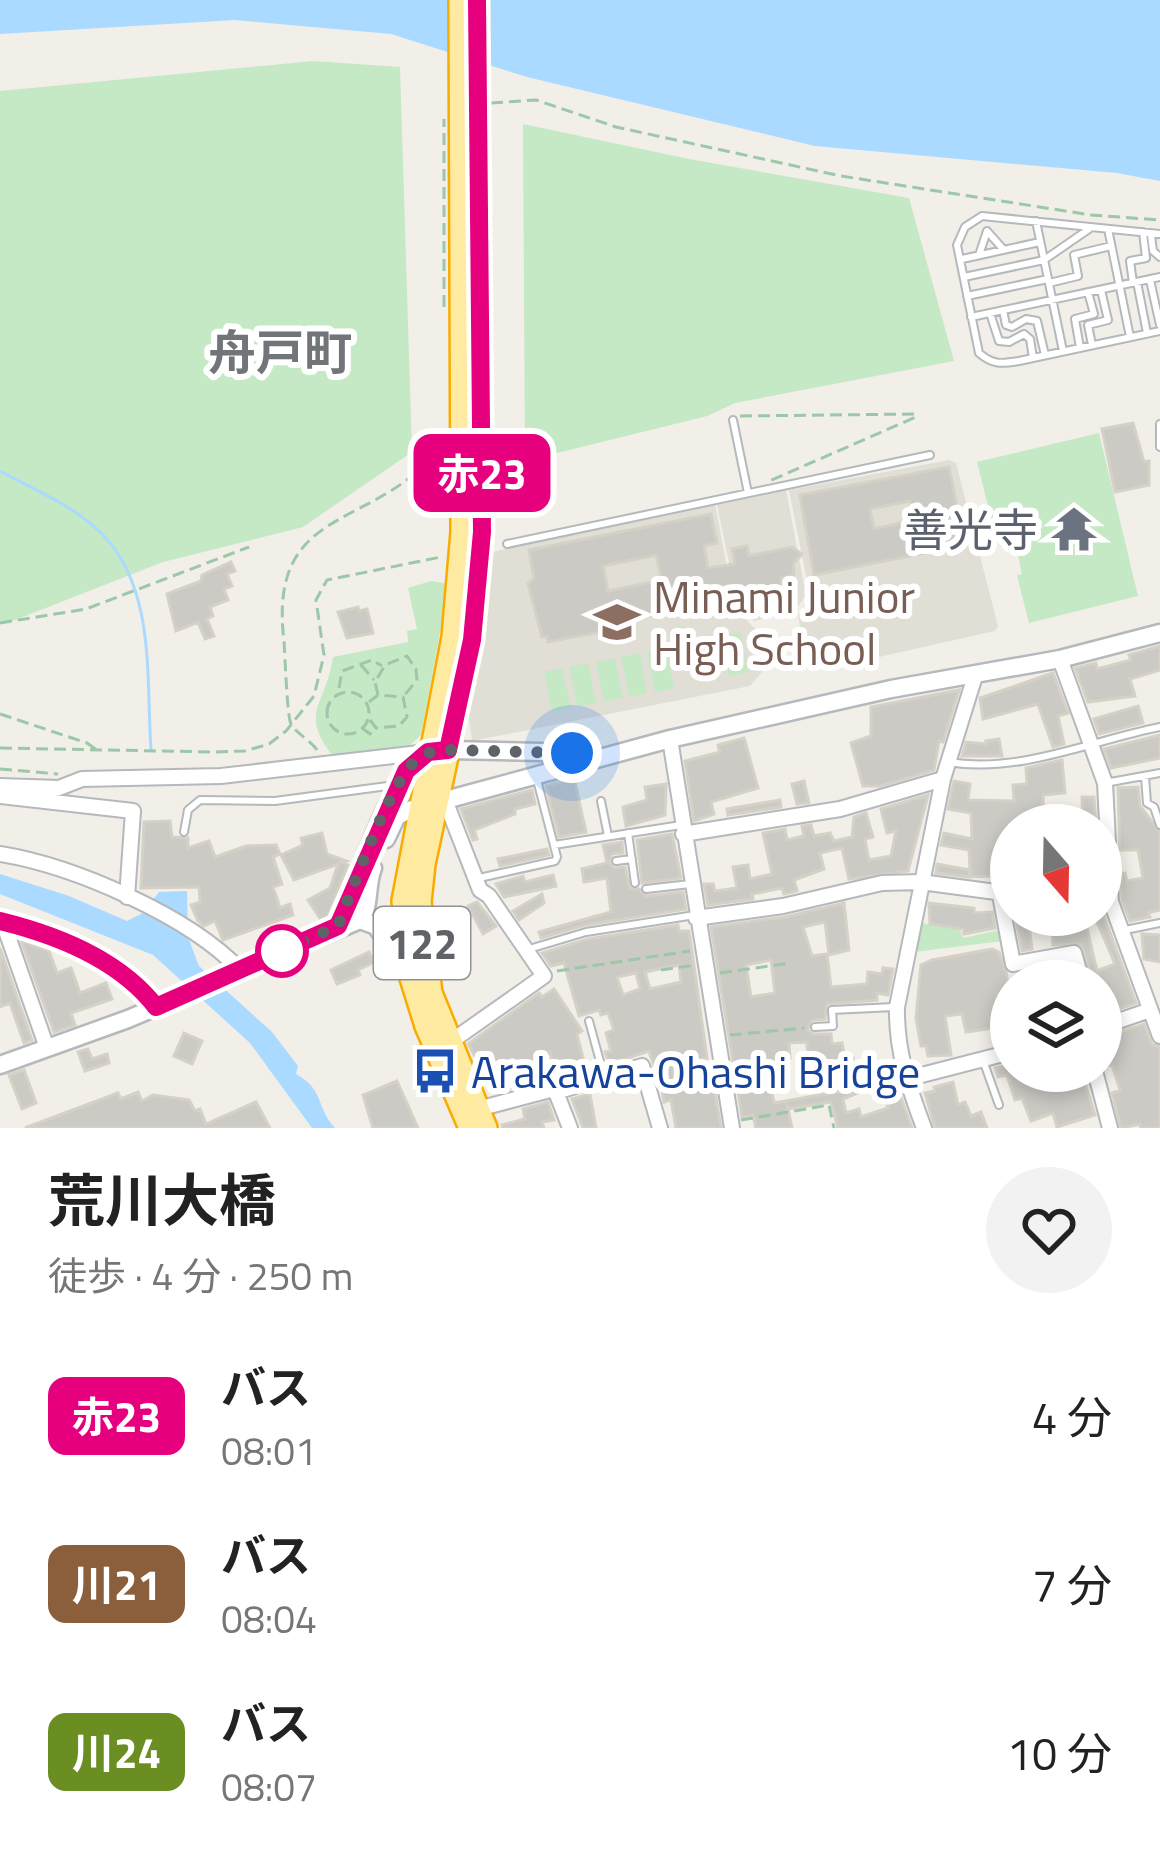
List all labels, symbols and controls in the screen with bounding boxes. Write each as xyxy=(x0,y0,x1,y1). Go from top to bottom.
district label: 舟戸町 xyxy=(208,316,352,389)
line badge: 赤23 xyxy=(413,434,551,512)
text: 赤23 xyxy=(437,441,527,505)
place label: 善光寺 xyxy=(903,495,1038,563)
temple icon: 善光寺 xyxy=(1049,504,1099,554)
place label: Minami Junior High School xyxy=(653,562,915,682)
school or university icon: Minami Junior High School xyxy=(592,597,642,647)
your location xyxy=(542,723,602,783)
north arrow xyxy=(990,804,1122,936)
map controls xyxy=(990,804,1122,1092)
road number: 122 xyxy=(374,907,470,979)
unlabelled marker xyxy=(257,926,307,976)
button: layers xyxy=(990,960,1122,1092)
place label: Arakawa-Ohashi Bridge xyxy=(471,1037,920,1105)
bus stop icon: Arakawa-Ohashi Bridge xyxy=(410,1046,460,1096)
text: 荒川大橋 xyxy=(48,1156,276,1243)
button: heart xyxy=(986,1167,1112,1293)
text: 徒歩 · 4 分 · 250 m xyxy=(48,1246,353,1305)
text: バス xyxy=(221,1353,311,1421)
text: 4 分 xyxy=(1032,1383,1112,1451)
text: 赤23 xyxy=(72,1384,161,1448)
text: 08:01 xyxy=(221,1421,317,1480)
text: バス xyxy=(221,1521,311,1589)
text: 7 分 xyxy=(1032,1551,1112,1619)
text: 川21 xyxy=(72,1552,161,1616)
text: 08:04 xyxy=(221,1589,317,1648)
text: バス xyxy=(221,1689,311,1757)
text: 10 分 xyxy=(1007,1719,1112,1787)
text: 川24 xyxy=(72,1720,161,1784)
text: 08:07 xyxy=(221,1757,317,1816)

